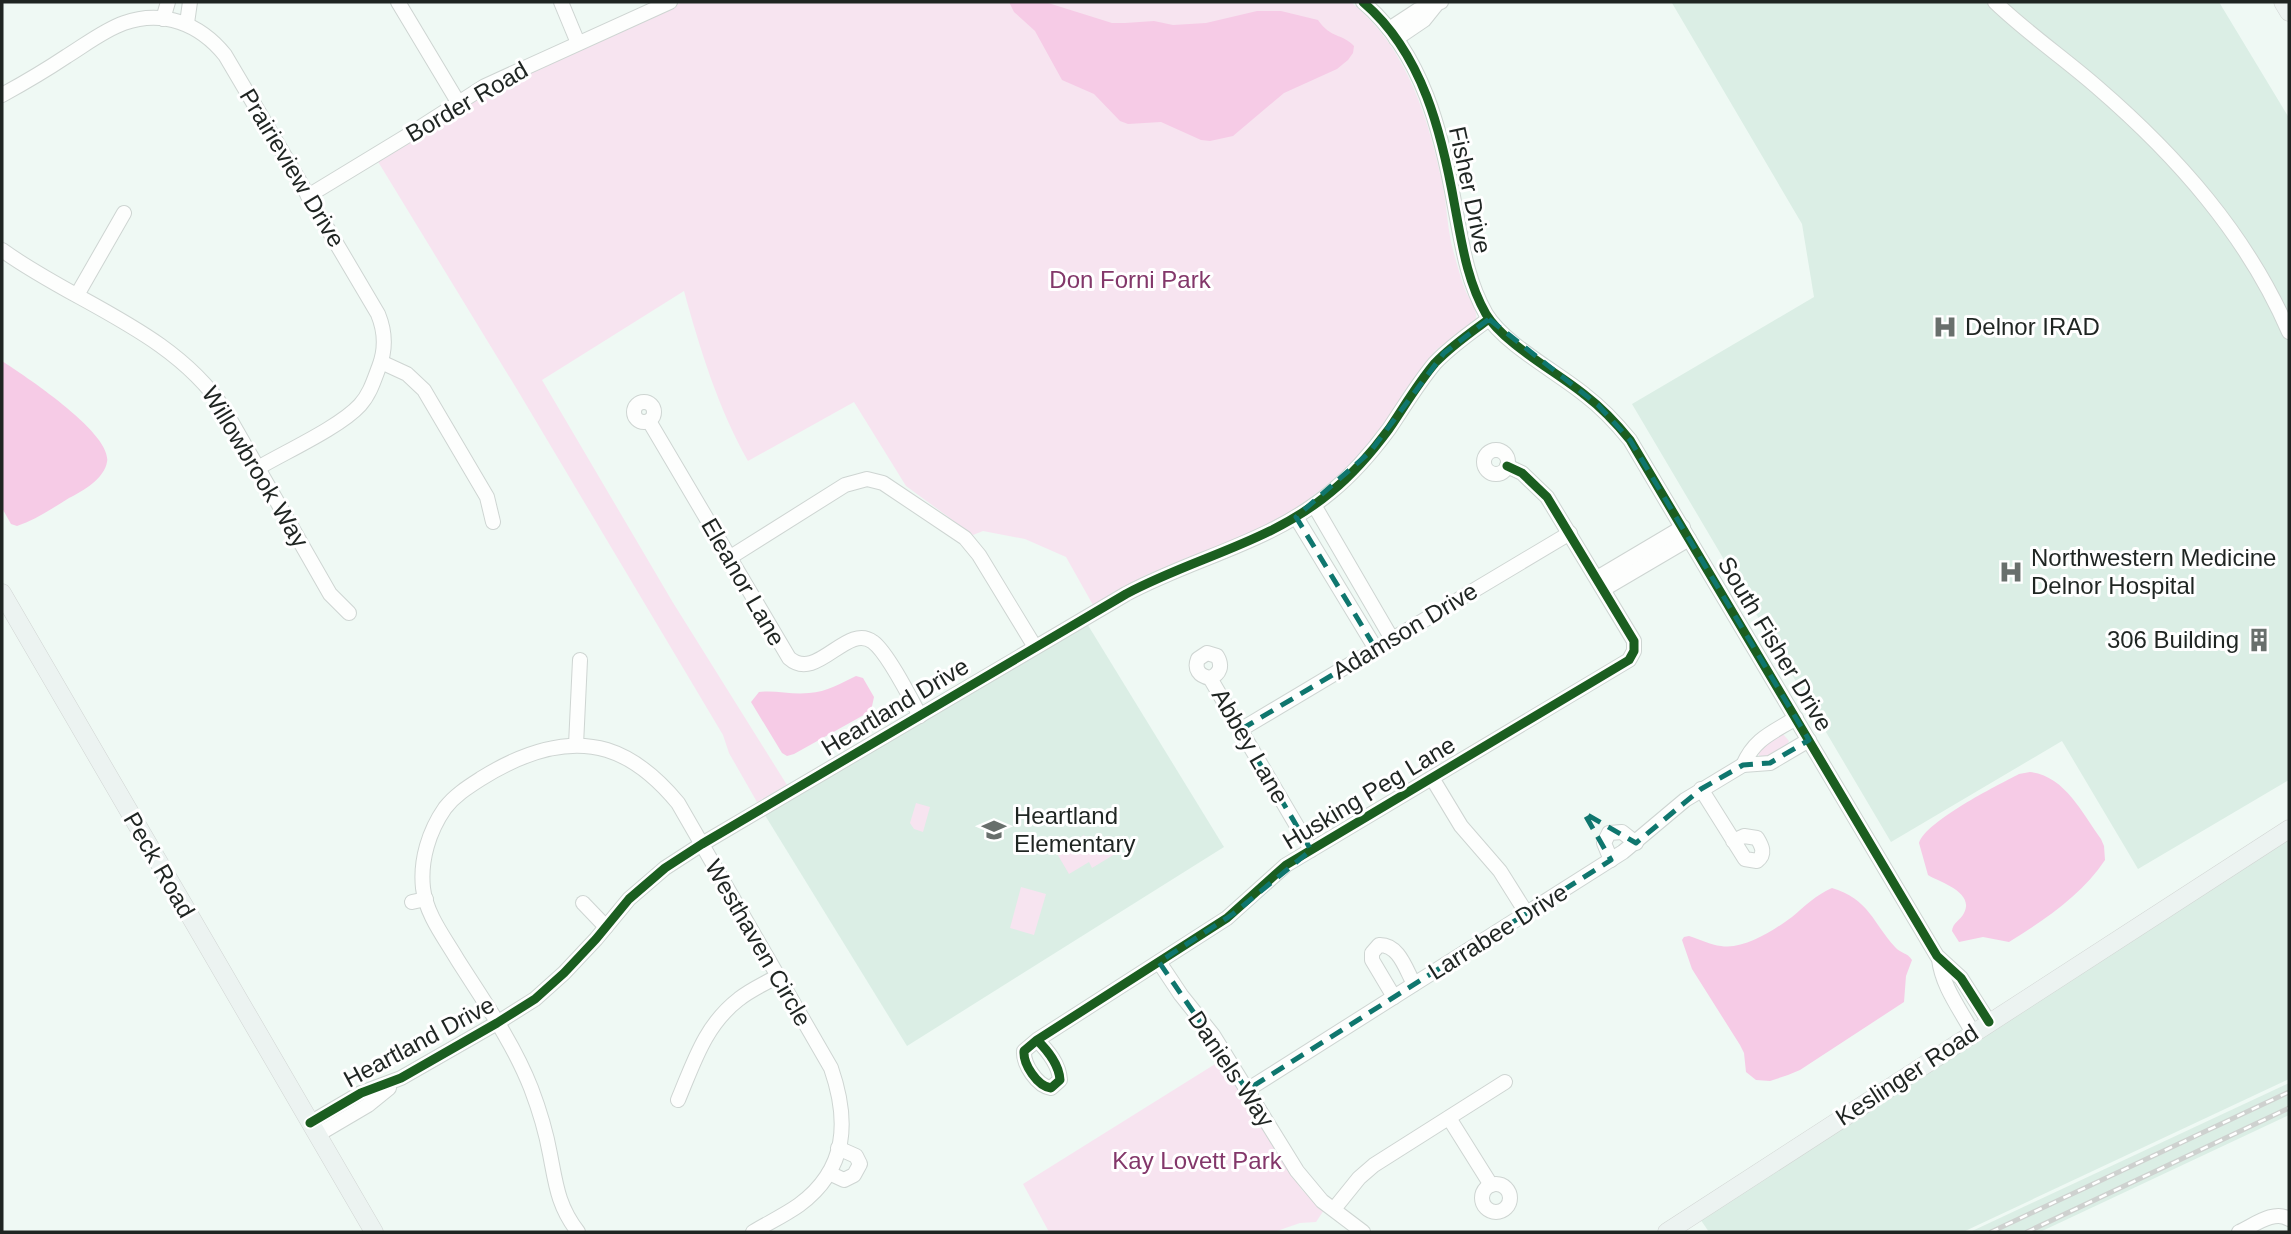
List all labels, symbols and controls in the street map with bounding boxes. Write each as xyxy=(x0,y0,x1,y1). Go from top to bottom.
street label: Border Road xyxy=(401,56,532,147)
street label: Prairieview Drive xyxy=(234,84,350,252)
street label: Fisher Drive xyxy=(1444,124,1497,256)
park label: Don Forni Park xyxy=(1049,266,1212,293)
hospital icon: Delnor IRAD xyxy=(1931,313,1959,341)
place label: Delnor IRAD xyxy=(1965,313,2100,340)
street label: Willowbrook Way xyxy=(197,381,314,552)
street label: Eleanor Lane xyxy=(696,513,791,650)
place label: Northwestern Medicine Delnor Hospital xyxy=(2031,544,2276,599)
street label: South Fisher Drive xyxy=(1713,552,1838,736)
hospital icon: Northwestern Medicine Delnor Hospital xyxy=(1997,558,2025,586)
street label: Adamson Drive xyxy=(1327,577,1482,684)
place label: 306 Building xyxy=(2107,626,2239,653)
building icon: 306 Building xyxy=(2245,626,2273,654)
street label: Heartland Drive xyxy=(816,652,973,761)
street label: Abbey Lane xyxy=(1207,684,1294,808)
street label: Husking Peg Lane xyxy=(1278,730,1460,855)
place label: Heartland Elementary xyxy=(1014,802,1135,857)
street label: Peck Road xyxy=(118,807,200,922)
school or university icon: Heartland Elementary xyxy=(980,816,1008,844)
street label: Westhaven Circle xyxy=(700,855,817,1031)
street label: Larrabee Drive xyxy=(1423,878,1572,985)
street label: Heartland Drive xyxy=(339,991,499,1093)
street label: Daniels Way xyxy=(1183,1006,1280,1132)
street label: Keslinger Road xyxy=(1831,1019,1983,1131)
park label: Kay Lovett Park xyxy=(1112,1147,1283,1174)

